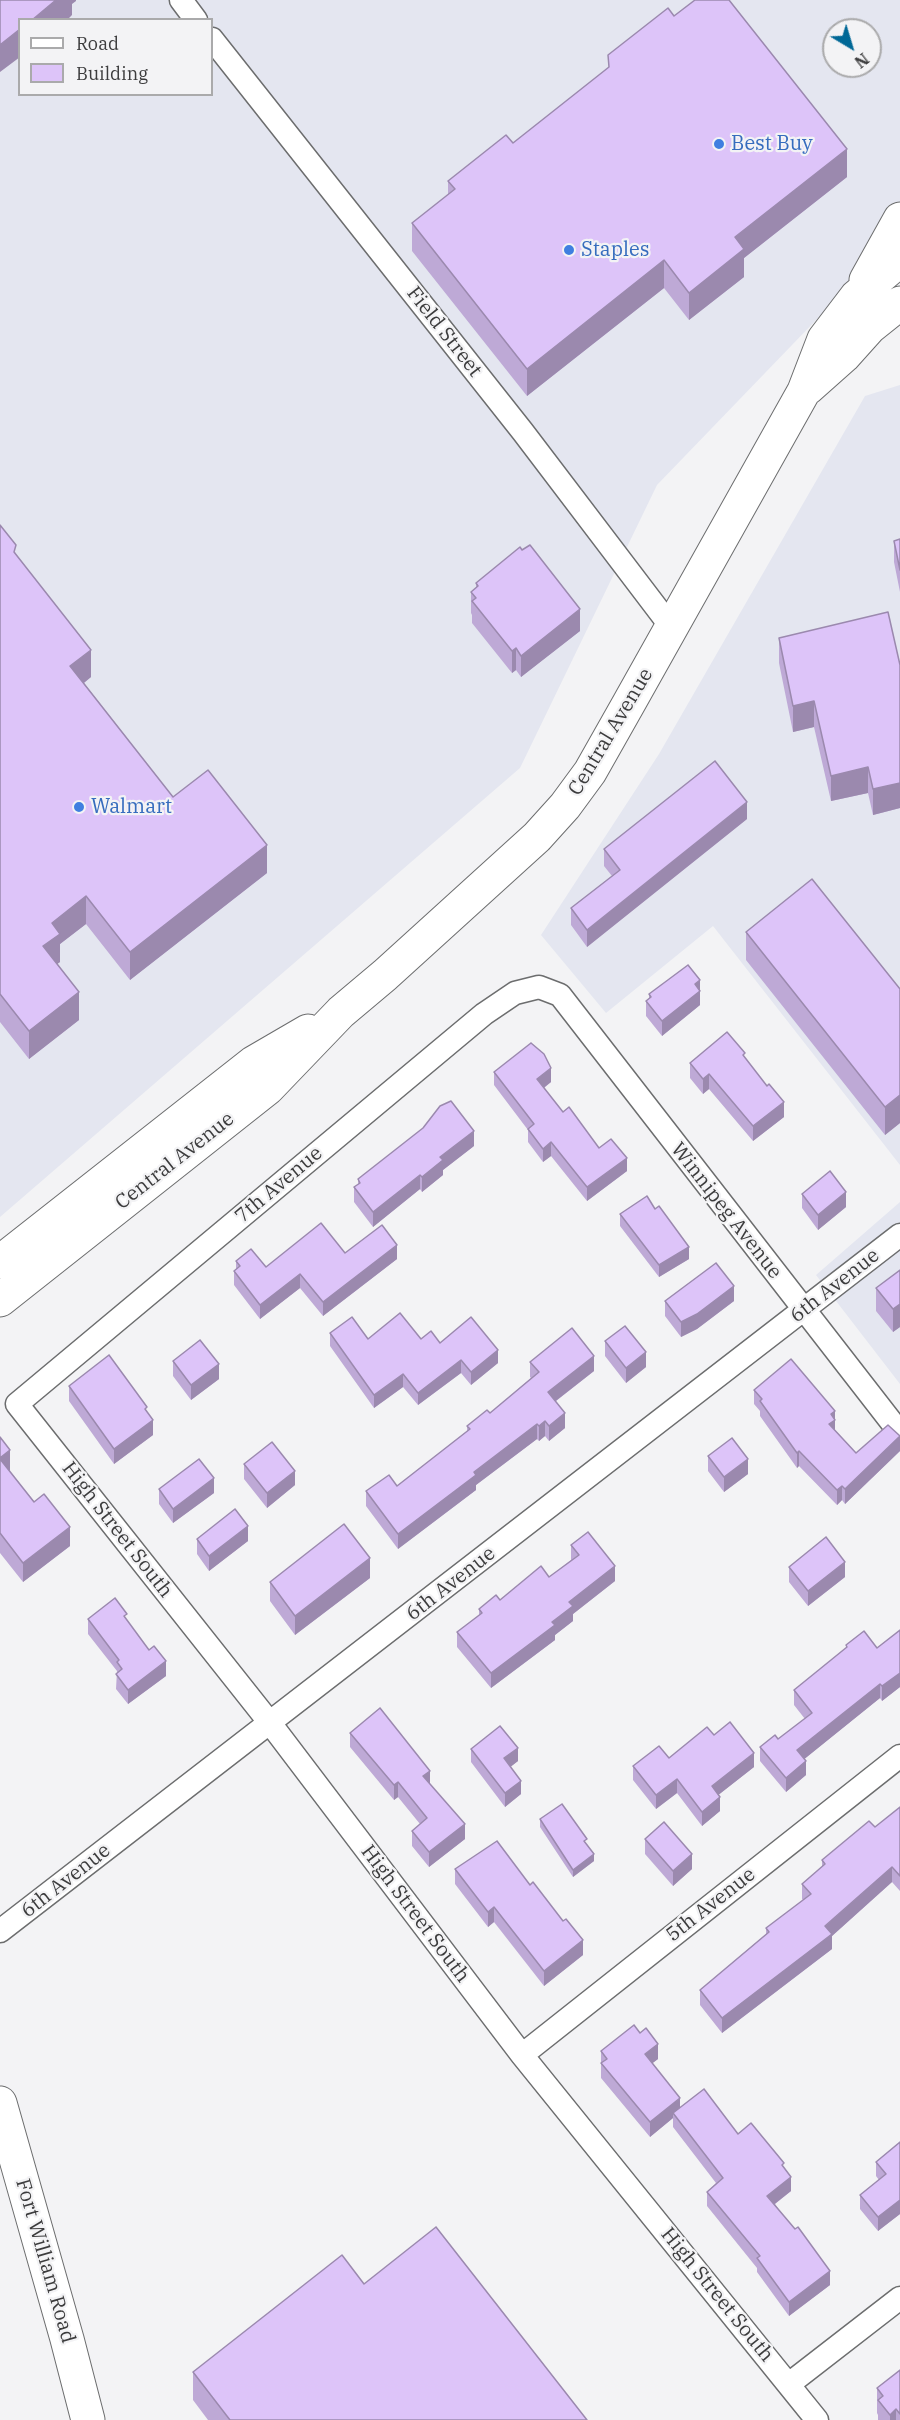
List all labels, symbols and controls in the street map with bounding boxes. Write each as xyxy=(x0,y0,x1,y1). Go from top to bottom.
legend xyxy=(18,18,213,96)
north arrow xyxy=(822,18,882,78)
text: Road xyxy=(76,32,119,55)
text: N xyxy=(851,49,873,72)
text: Building xyxy=(76,62,148,85)
place label: Best Buy xyxy=(731,132,813,156)
marker: Best Buy xyxy=(712,137,726,151)
place label: Staples xyxy=(581,238,649,262)
marker: Staples xyxy=(562,243,576,257)
street label: Field Street xyxy=(401,282,487,382)
street label: Central Avenue xyxy=(564,664,658,800)
place label: Walmart xyxy=(91,795,172,819)
marker: Walmart xyxy=(72,800,86,814)
street label: Central Avenue xyxy=(111,1107,239,1215)
street label: Winnipeg Avenue xyxy=(665,1138,787,1284)
street label: 7th Avenue xyxy=(231,1142,327,1228)
street label: 6th Avenue xyxy=(786,1244,884,1328)
street label: High Street South xyxy=(56,1457,178,1603)
street label: 6th Avenue xyxy=(402,1542,500,1626)
street label: 6th Avenue xyxy=(17,1839,115,1923)
street label: High Street South xyxy=(356,1841,474,1987)
street label: 5th Avenue xyxy=(662,1863,760,1947)
street label: Fort William Road xyxy=(10,2176,80,2346)
street label: High Street South xyxy=(655,2223,779,2367)

